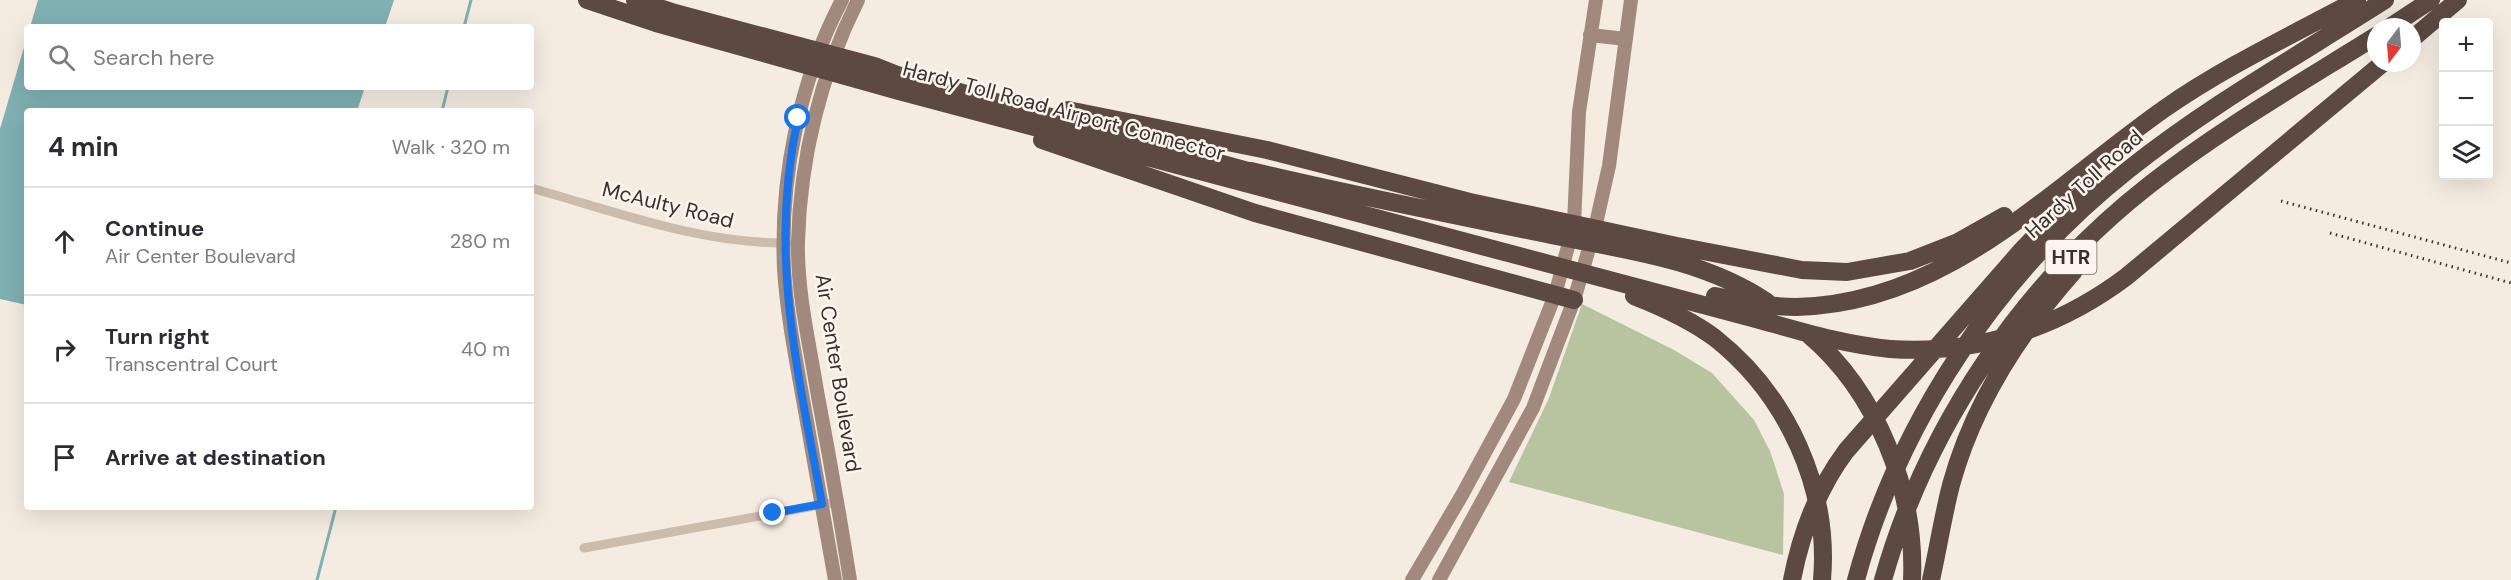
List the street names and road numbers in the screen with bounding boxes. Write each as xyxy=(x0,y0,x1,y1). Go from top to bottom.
street label: Hardy Toll Road Airport Connector xyxy=(900,54,1229,168)
street label: Hardy Toll Road xyxy=(2019,124,2149,244)
street label: McAulty Road xyxy=(599,175,737,235)
road number: HTR xyxy=(2046,240,2096,274)
street label: Air Center Boulevard xyxy=(808,272,868,474)

